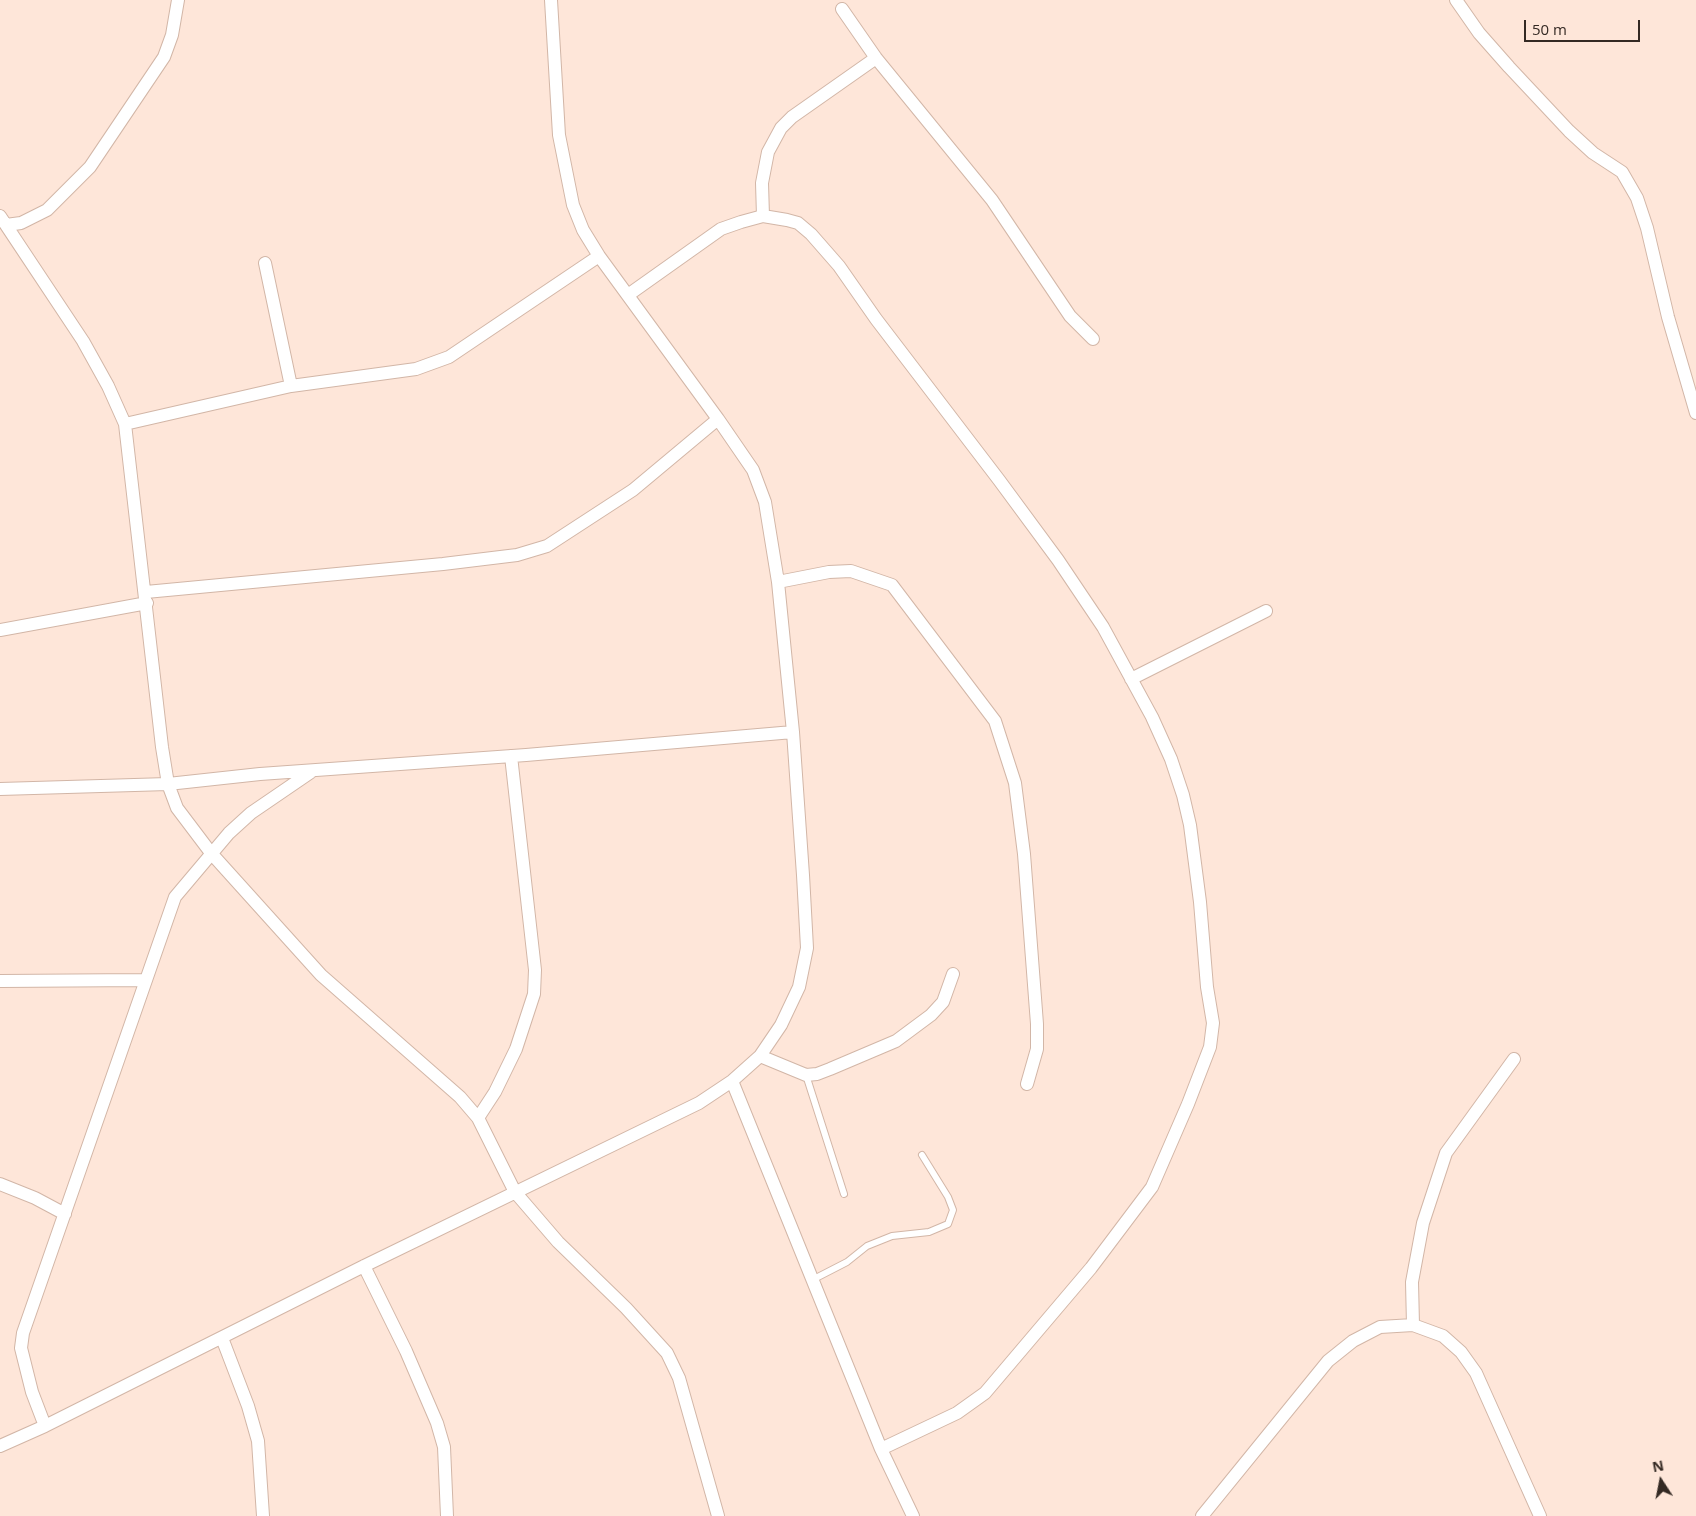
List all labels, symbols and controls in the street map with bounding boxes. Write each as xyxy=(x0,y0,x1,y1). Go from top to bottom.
scale bar xyxy=(1526,10,1642,42)
text: 50 m xyxy=(1532,19,1567,39)
text: N xyxy=(1651,1455,1665,1476)
north arrow xyxy=(1636,1456,1686,1506)

